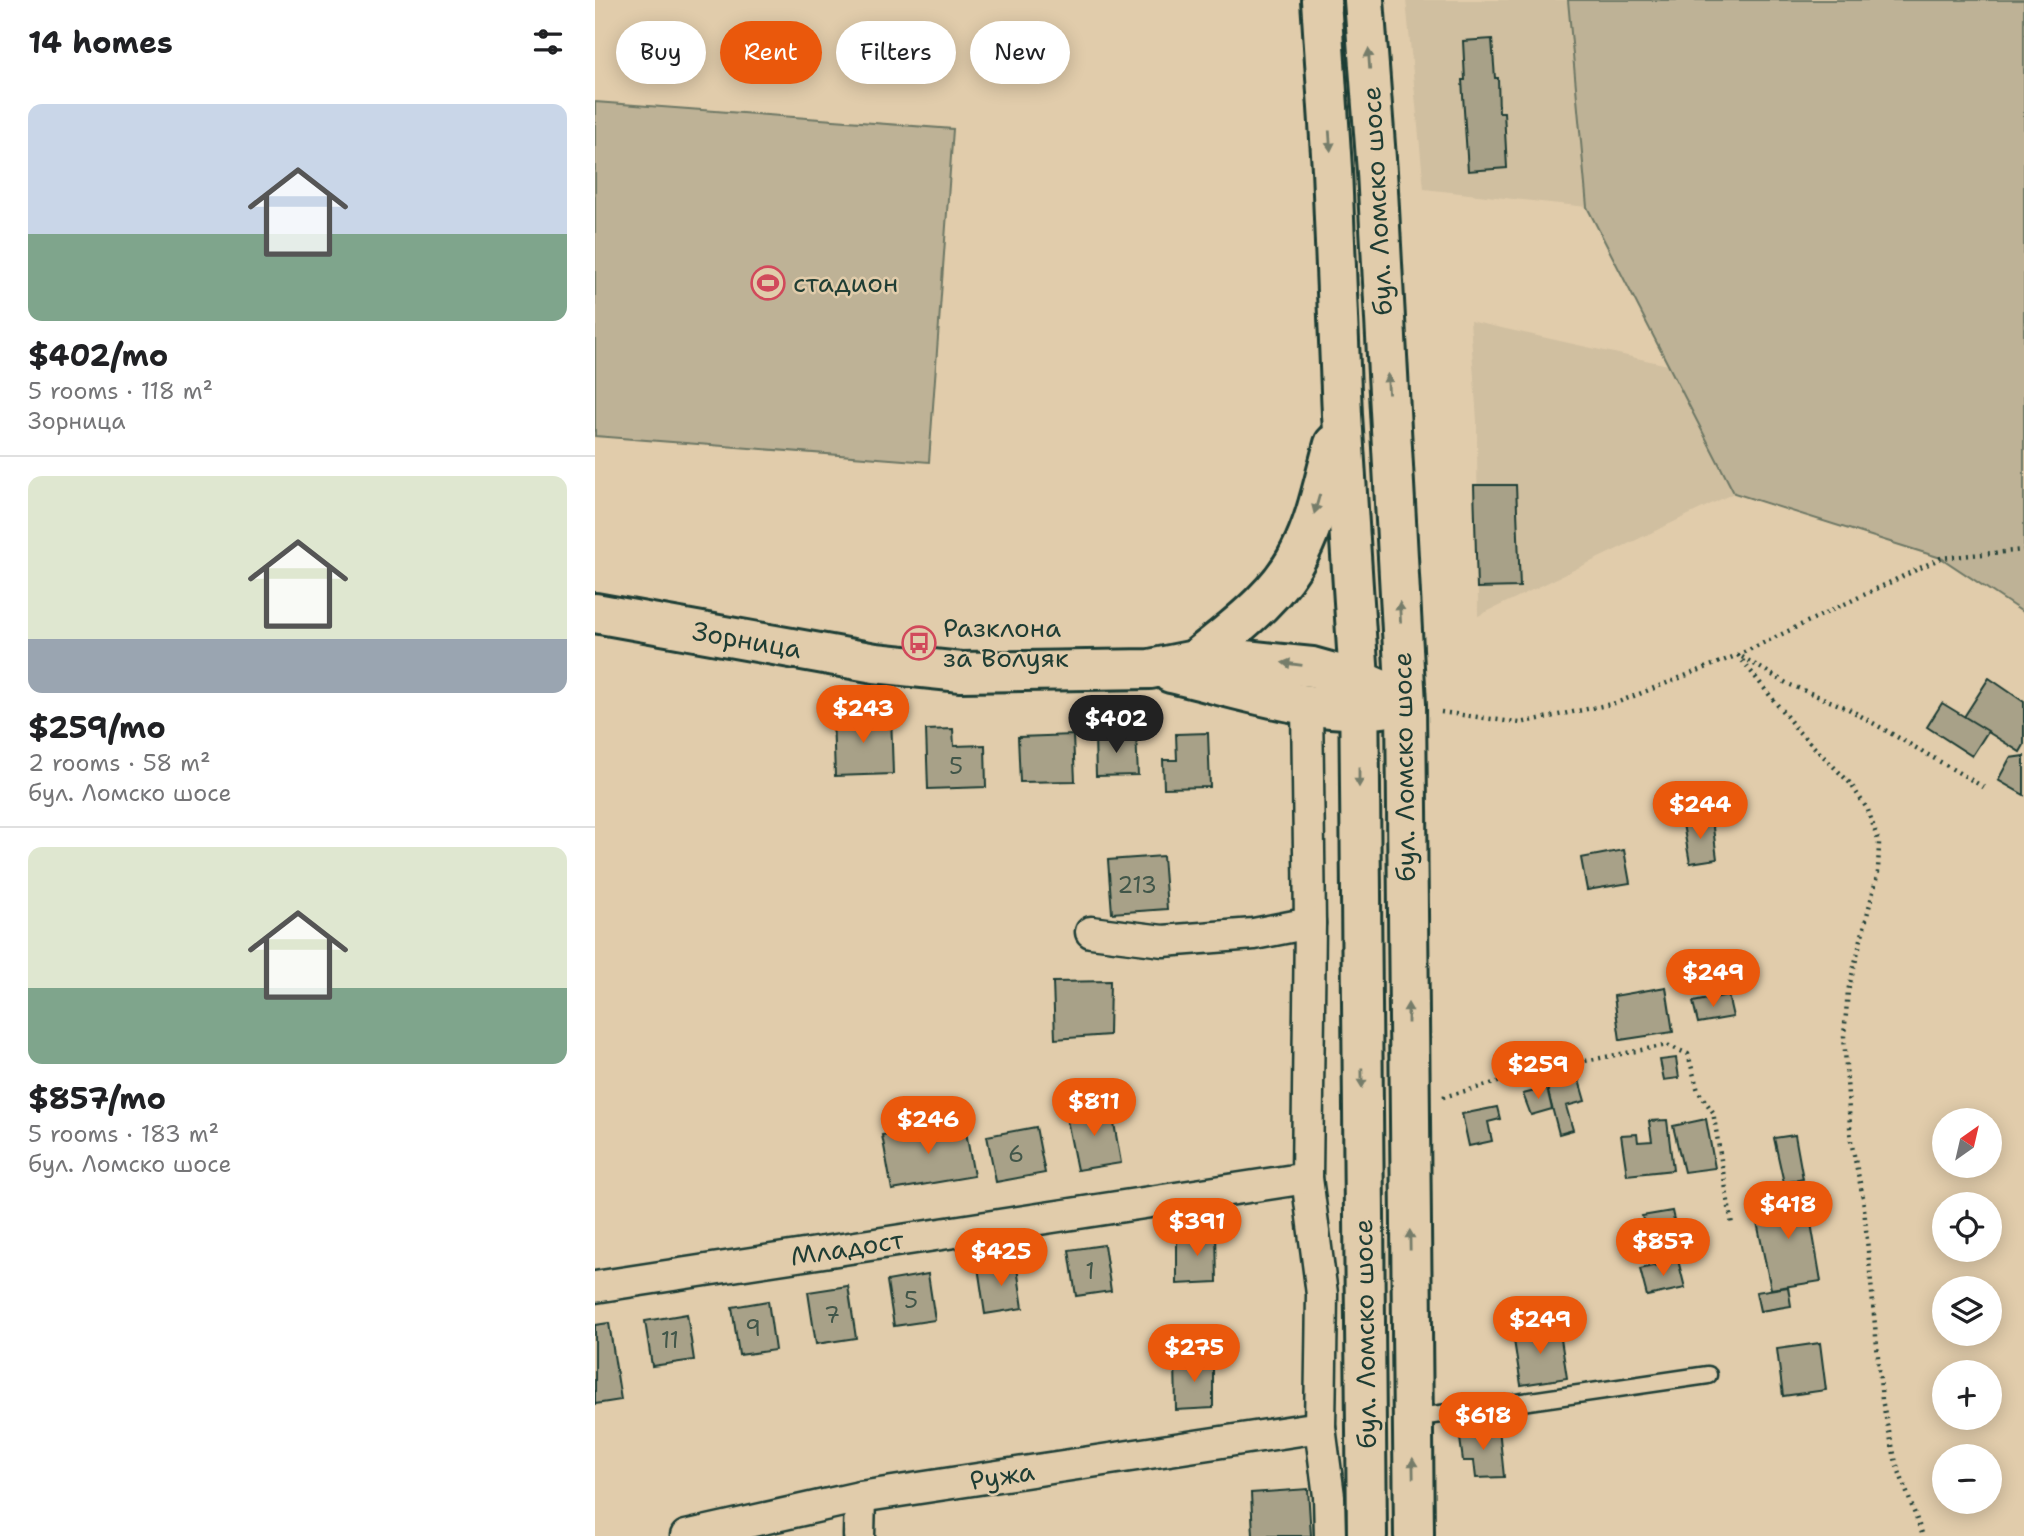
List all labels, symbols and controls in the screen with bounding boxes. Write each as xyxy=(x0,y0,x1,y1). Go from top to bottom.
chip: Buy xyxy=(616,21,706,84)
chip: Rent xyxy=(720,21,822,84)
chip: Filters xyxy=(836,21,956,84)
chip: New xyxy=(970,21,1070,84)
text: 14 homes xyxy=(28,22,173,63)
icon: filters xyxy=(529,23,567,61)
one-way arrow xyxy=(1363,48,1374,70)
street label: бул. Ломско шосе xyxy=(1353,85,1400,317)
one-way arrow xyxy=(1325,131,1336,153)
icon: home xyxy=(235,149,361,275)
sports icon: стадион xyxy=(749,264,787,302)
place label: стадион xyxy=(793,265,898,300)
text: $402/mo xyxy=(28,335,168,376)
one-way arrow xyxy=(1382,373,1393,395)
text: 5 rooms · 118 m² xyxy=(28,376,213,406)
text: Зорница xyxy=(28,406,126,436)
one-way arrow xyxy=(1311,493,1322,515)
icon: home xyxy=(235,521,361,647)
one-way arrow xyxy=(1395,600,1406,622)
place label: Разклона за Волуяк xyxy=(943,610,1069,675)
street label: Зорница xyxy=(690,613,804,666)
bus stop icon: Разклона за Волуяк xyxy=(900,624,938,662)
street label: бул. Ломско шосе xyxy=(1384,652,1423,882)
one-way arrow xyxy=(1281,659,1303,670)
pin: $243 xyxy=(822,686,904,745)
text: $243 xyxy=(832,693,894,723)
pin: $402 xyxy=(1075,696,1157,755)
text: $402 xyxy=(1084,703,1148,733)
text: $259/mo xyxy=(28,707,166,748)
text: 2 rooms · 58 m² xyxy=(28,748,211,778)
house number: 5 xyxy=(949,751,963,781)
one-way arrow xyxy=(1353,766,1365,788)
text: бул. Ломско шосе xyxy=(28,778,231,808)
pin: $244 xyxy=(1659,782,1741,841)
text: $244 xyxy=(1669,789,1731,819)
house number: 213 xyxy=(1117,870,1157,900)
icon: home xyxy=(235,892,361,1018)
pin: $249 xyxy=(1672,950,1754,1009)
text: $249 xyxy=(1682,957,1744,987)
one-way arrow xyxy=(1402,1002,1414,1024)
pin: $259 xyxy=(1497,1042,1579,1101)
text: $259 xyxy=(1507,1049,1569,1079)
one-way arrow xyxy=(1356,1067,1368,1089)
text: $857/mo xyxy=(28,1078,166,1119)
pin: $811 xyxy=(1053,1078,1135,1138)
text: $811 xyxy=(1068,1086,1120,1116)
pin: $246 xyxy=(887,1096,969,1156)
text: $246 xyxy=(897,1104,959,1134)
north arrow xyxy=(1932,1108,2002,1178)
map controls xyxy=(1932,1108,2002,1514)
text: 5 rooms · 183 m² xyxy=(28,1119,219,1149)
house number: 6 xyxy=(1008,1139,1024,1169)
text: бул. Ломско шосе xyxy=(28,1149,231,1179)
pin: $418 xyxy=(1747,1182,1829,1241)
text: $418 xyxy=(1760,1189,1816,1219)
button: locate xyxy=(1932,1192,2002,1262)
pin: $391 xyxy=(1156,1198,1238,1258)
text: $391 xyxy=(1168,1206,1226,1236)
pin: $857 xyxy=(1622,1218,1704,1278)
street label: бул. Ломско шосе xyxy=(1345,1219,1384,1449)
street label: Младост xyxy=(788,1221,907,1274)
text: $857 xyxy=(1632,1226,1694,1256)
pin: $425 xyxy=(960,1228,1042,1288)
one-way arrow xyxy=(1404,1229,1416,1251)
text: $425 xyxy=(971,1236,1031,1266)
house number: 1 xyxy=(1085,1256,1095,1286)
button: layers xyxy=(1932,1276,2002,1346)
house number: 5 xyxy=(904,1285,918,1315)
pin: $249 xyxy=(1499,1296,1581,1356)
house number: 7 xyxy=(824,1300,840,1330)
text: $249 xyxy=(1509,1304,1571,1334)
house number: 9 xyxy=(745,1313,761,1343)
pin: $275 xyxy=(1153,1324,1235,1384)
house number: 11 xyxy=(661,1325,679,1355)
text: $275 xyxy=(1164,1332,1224,1362)
button: + xyxy=(1932,1360,2002,1430)
pin: $618 xyxy=(1442,1392,1524,1452)
text: $618 xyxy=(1455,1400,1511,1430)
button: − xyxy=(1932,1444,2002,1514)
street label: Ружа xyxy=(967,1453,1037,1498)
one-way arrow xyxy=(1407,1457,1419,1479)

